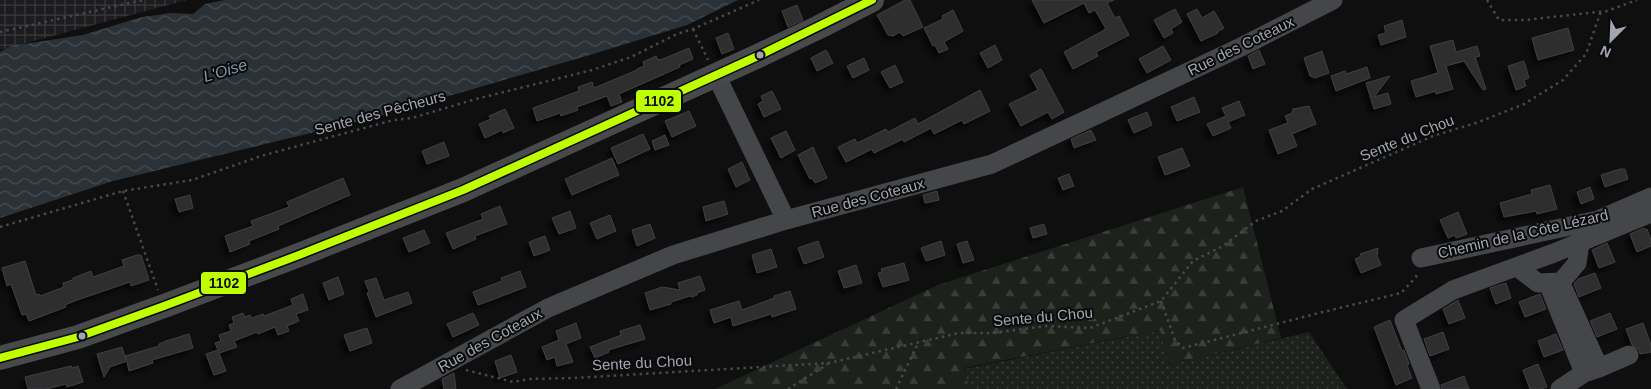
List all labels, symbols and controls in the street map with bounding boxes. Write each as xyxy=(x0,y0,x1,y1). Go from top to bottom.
street label: Rue des Coteaux xyxy=(1185,12,1297,79)
north arrow xyxy=(1586,15,1636,65)
text: N xyxy=(1598,43,1614,61)
unlabelled marker xyxy=(755,50,765,60)
water label: L'Oise xyxy=(201,56,249,85)
street label: Sente des Pêcheurs xyxy=(312,87,447,138)
line badge: 1102 xyxy=(635,89,682,113)
text: 1102 xyxy=(644,93,674,109)
street label: Sente du Chou xyxy=(1357,111,1456,164)
street label: Rue des Coteaux xyxy=(810,174,927,221)
street label: Chemin de la Côte Lézard xyxy=(1436,206,1610,261)
line badge: 1102 xyxy=(200,271,247,295)
text: 1102 xyxy=(209,275,239,291)
street label: Rue des Coteaux xyxy=(435,304,545,375)
street label: Sente du Chou xyxy=(992,304,1094,329)
unlabelled marker xyxy=(77,331,87,341)
street label: Sente du Chou xyxy=(592,351,692,374)

